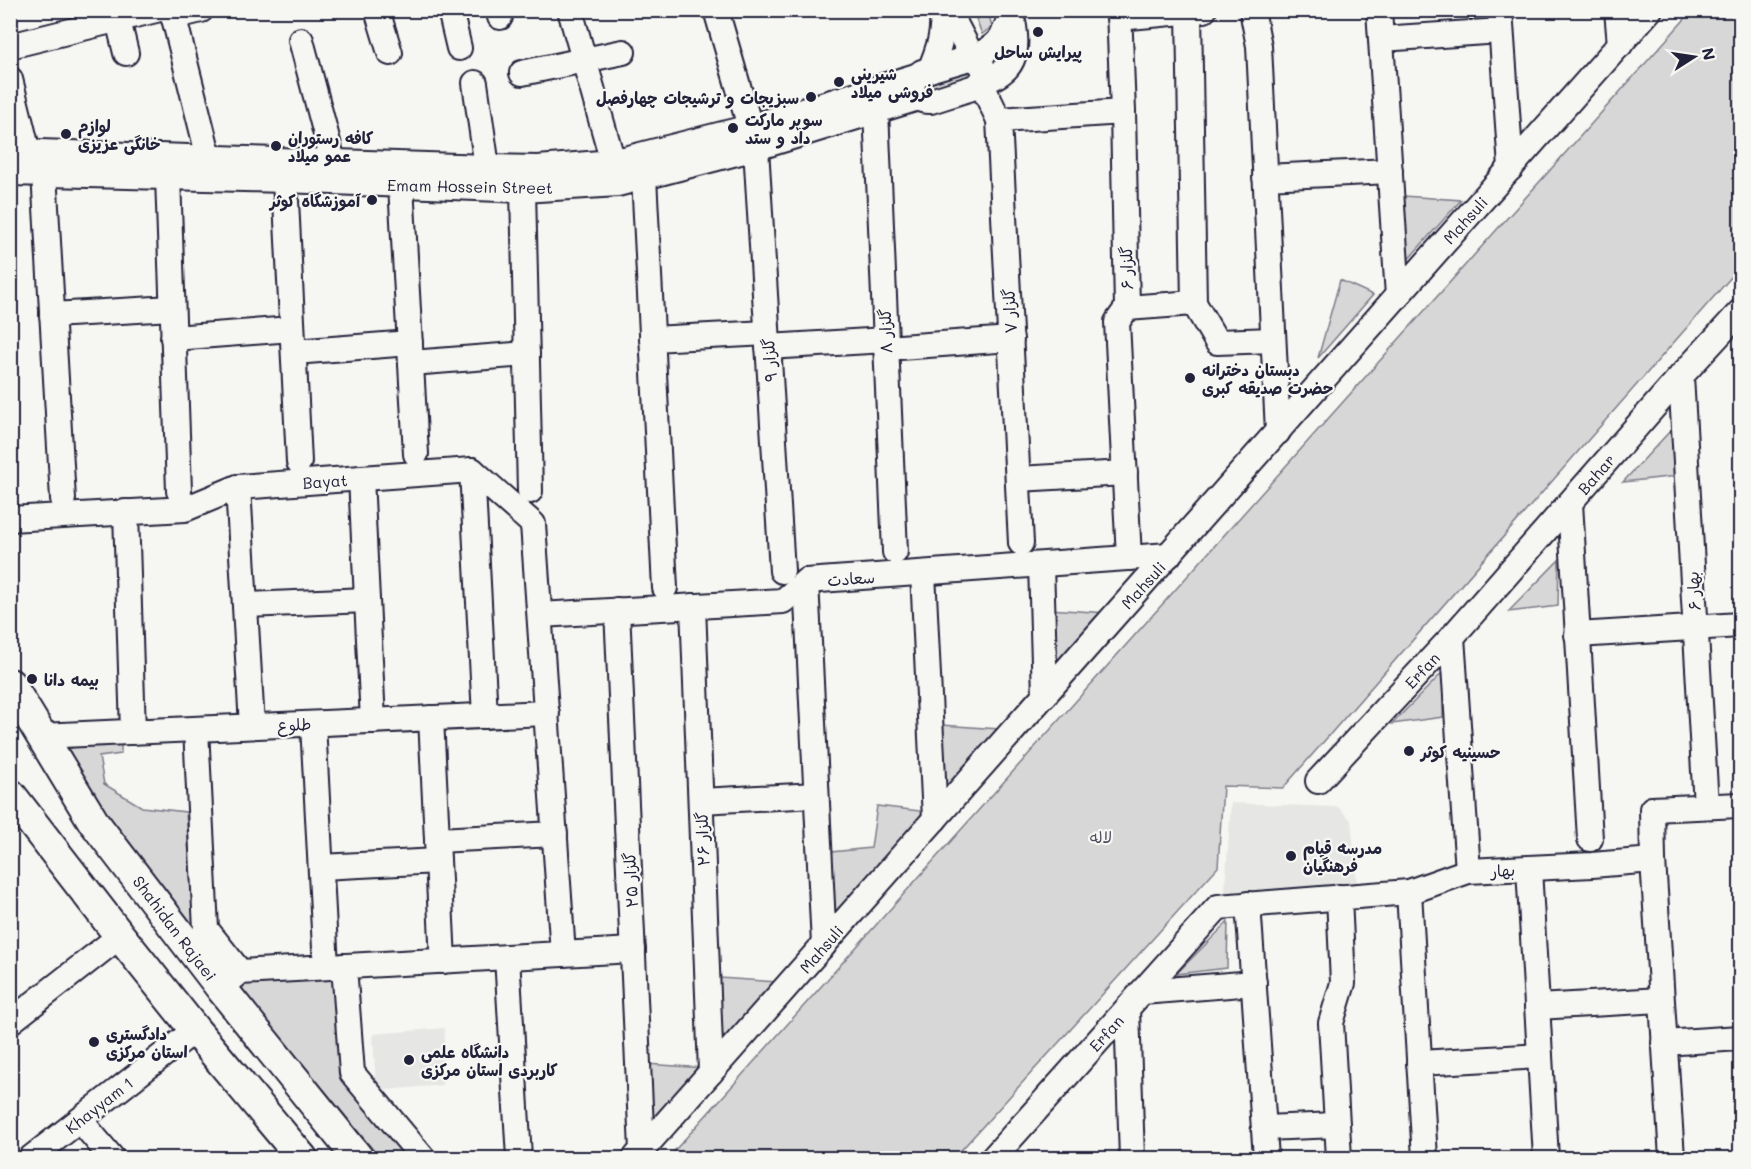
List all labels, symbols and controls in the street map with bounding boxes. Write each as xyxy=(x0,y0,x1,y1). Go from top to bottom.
marker: پیرایش ساحل xyxy=(1031,25,1045,39)
north arrow xyxy=(1664,27,1724,87)
place label: پیرایش ساحل xyxy=(994,41,1082,63)
text: N xyxy=(1698,46,1721,62)
place label: شیرینی فروشی میلاد xyxy=(851,63,933,103)
marker: شیرینی فروشی میلاد xyxy=(832,75,846,89)
place label: سبزیجات و ترشیجات چهارفصل xyxy=(596,87,799,109)
marker: سبزیجات و ترشیجات چهارفصل xyxy=(804,90,818,104)
place label: سوپر مارکت داد و ستد xyxy=(745,109,823,149)
place label: لوازم خانگی عزیزی xyxy=(78,115,161,155)
marker: سوپر مارکت داد و ستد xyxy=(726,121,740,135)
marker: لوازم خانگی عزیزی xyxy=(59,127,73,141)
place label: کافه رستوران عمو میلاد xyxy=(288,127,373,167)
marker: کافه رستوران عمو میلاد xyxy=(269,139,283,153)
street label: Emam Hossein Street xyxy=(387,174,553,198)
place label: آموزشگاه کوثر xyxy=(268,190,361,212)
street label: Mahsuli xyxy=(1438,192,1492,248)
marker: آموزشگاه کوثر xyxy=(365,193,379,207)
street label: گلزار ۶ xyxy=(1115,246,1137,290)
street label: گلزار ۷ xyxy=(997,288,1021,334)
street label: گلزار ۸ xyxy=(874,308,896,354)
street label: گلزار ۹ xyxy=(757,337,781,383)
place label: دبستان دخترانه حضرت صدیقه کبری xyxy=(1202,359,1333,398)
marker: دبستان دخترانه حضرت صدیقه کبری xyxy=(1183,371,1197,385)
street label: Bahar xyxy=(1573,449,1619,499)
street label: Bayat xyxy=(302,469,348,493)
street label: Mahsuli xyxy=(1116,557,1170,613)
street label: سعادت xyxy=(827,566,875,590)
street label: بهار ۶ xyxy=(1681,571,1705,611)
street label: Erfan xyxy=(1400,647,1444,693)
place label: بیمه دانا xyxy=(44,669,99,690)
marker: بیمه دانا xyxy=(25,672,39,686)
street label: طلوع xyxy=(276,713,312,737)
place label: حسینیه کوثر xyxy=(1419,741,1500,763)
marker: حسینیه کوثر xyxy=(1402,744,1416,758)
street label: گلزار ۲۶ xyxy=(691,811,713,866)
park label: لاله xyxy=(1090,826,1112,847)
place label: مدرسه قیام فرهنگیان xyxy=(1303,837,1382,876)
marker: مدرسه قیام فرهنگیان xyxy=(1284,849,1298,863)
street label: گلزار ۲۵ xyxy=(618,852,642,908)
street label: بهار xyxy=(1488,859,1516,881)
street label: Shahidan Rajaei xyxy=(129,871,221,985)
street label: Mahsuli xyxy=(794,921,848,977)
street label: Erfan xyxy=(1084,1010,1128,1056)
place label: دادگستری استان مرکزی xyxy=(106,1023,188,1062)
marker: دادگستری استان مرکزی xyxy=(87,1035,101,1049)
place label: دانشگاه علمی کاربردی استان مرکزی xyxy=(421,1041,558,1080)
marker: دانشگاه علمی کاربردی استان مرکزی xyxy=(402,1053,416,1067)
street label: Khayyam 1 xyxy=(61,1072,137,1138)

